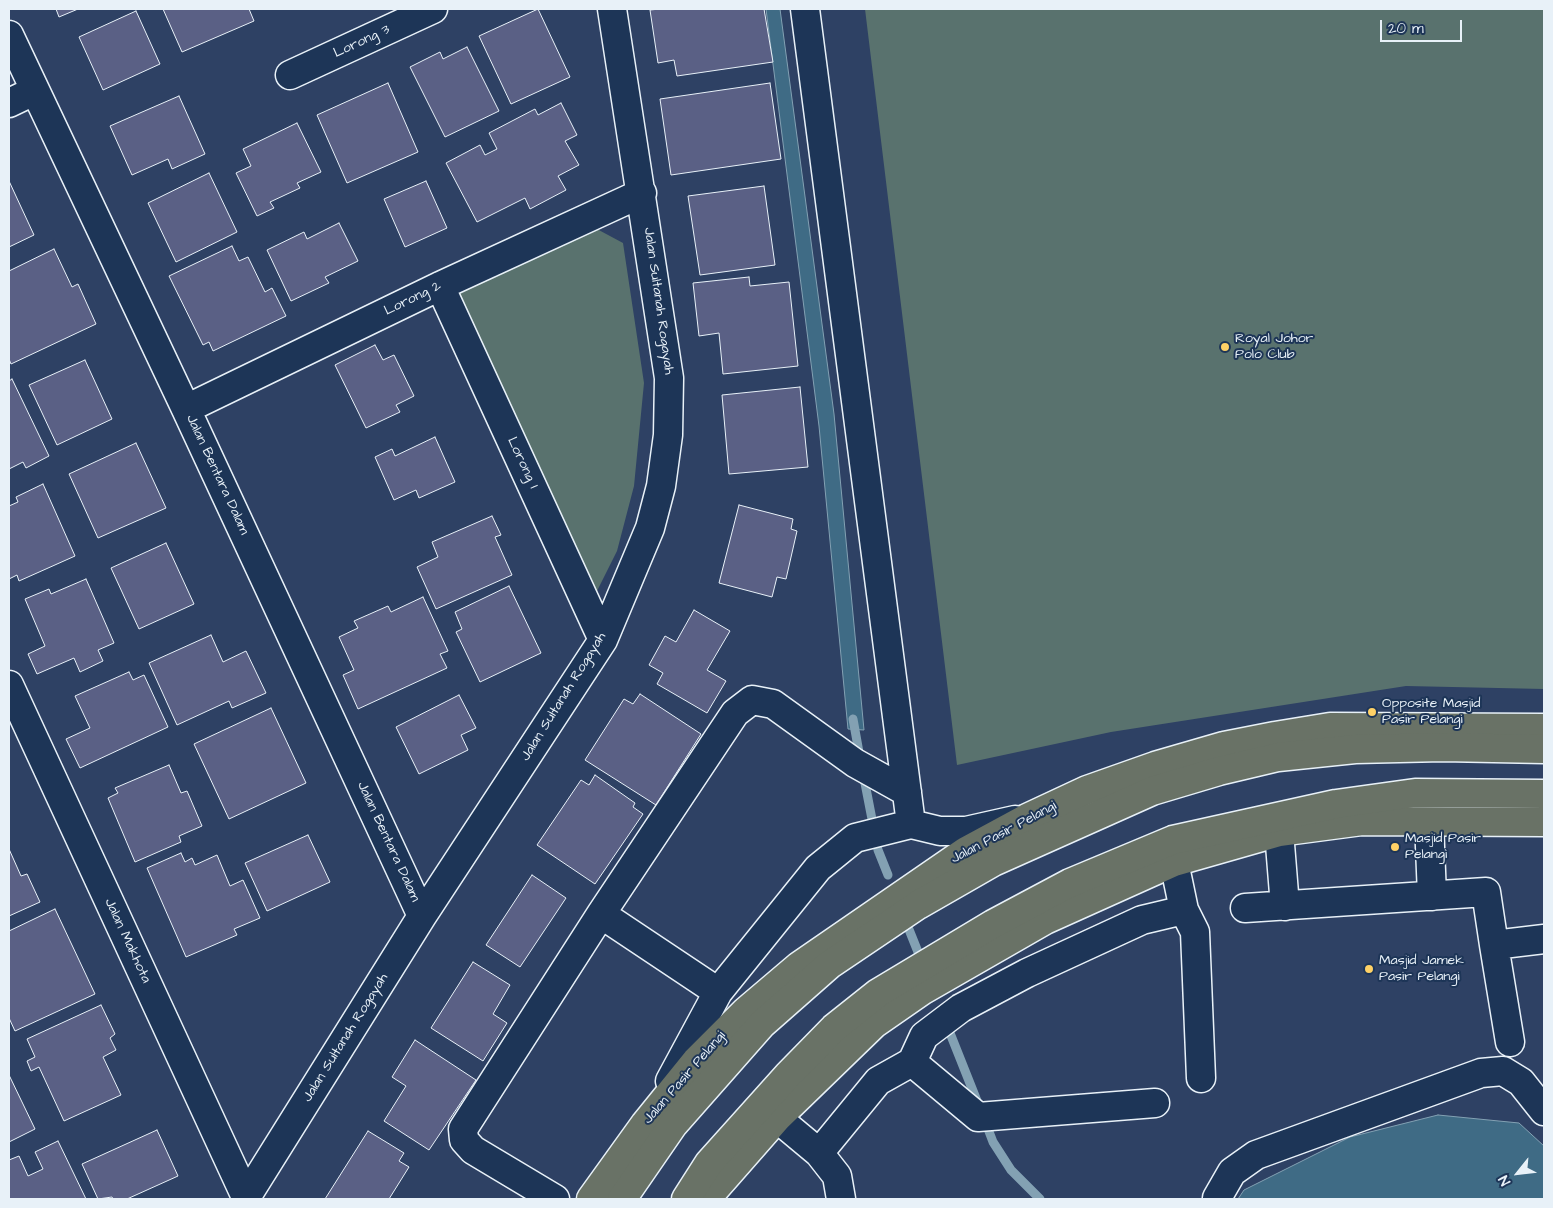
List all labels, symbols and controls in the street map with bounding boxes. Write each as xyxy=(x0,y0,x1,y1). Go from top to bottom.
scale bar xyxy=(1383,10,1466,42)
text: 20 m xyxy=(1388,18,1424,39)
street label: Lorong 3 xyxy=(331,22,393,62)
street label: Jalan Sultanah Rogayah xyxy=(639,226,677,376)
street label: Lorong 2 xyxy=(382,278,444,320)
place label: Royal Johor Polo Club xyxy=(1235,331,1313,364)
marker: Royal Johor Polo Club xyxy=(1219,341,1231,353)
street label: Jalan Bentara Dalam xyxy=(182,412,252,538)
street label: Lorong 1 xyxy=(503,435,541,491)
street label: Jalan Sultanah Rogayah xyxy=(518,630,610,764)
place label: Opposite Masjid Pasir Pelangi xyxy=(1382,696,1480,729)
marker: Opposite Masjid Pasir Pelangi xyxy=(1366,706,1378,718)
street label: Jalan Bentara Dalam xyxy=(353,779,423,905)
street label: Jalan Pasir Pelangi xyxy=(948,798,1060,868)
place label: Masjid Pasir Pelangi xyxy=(1405,831,1481,864)
marker: Masjid Pasir Pelangi xyxy=(1389,841,1401,853)
street label: Jalan Makhota xyxy=(100,896,154,986)
place label: Masjid Jamek Pasir Pelangi xyxy=(1379,953,1464,986)
marker: Masjid Jamek Pasir Pelangi xyxy=(1363,963,1375,975)
street label: Jalan Sultanah Rogayah xyxy=(300,971,392,1105)
street label: Jalan Pasir Pelangi xyxy=(640,1028,730,1128)
north arrow xyxy=(1493,1148,1543,1198)
text: N xyxy=(1494,1172,1516,1189)

